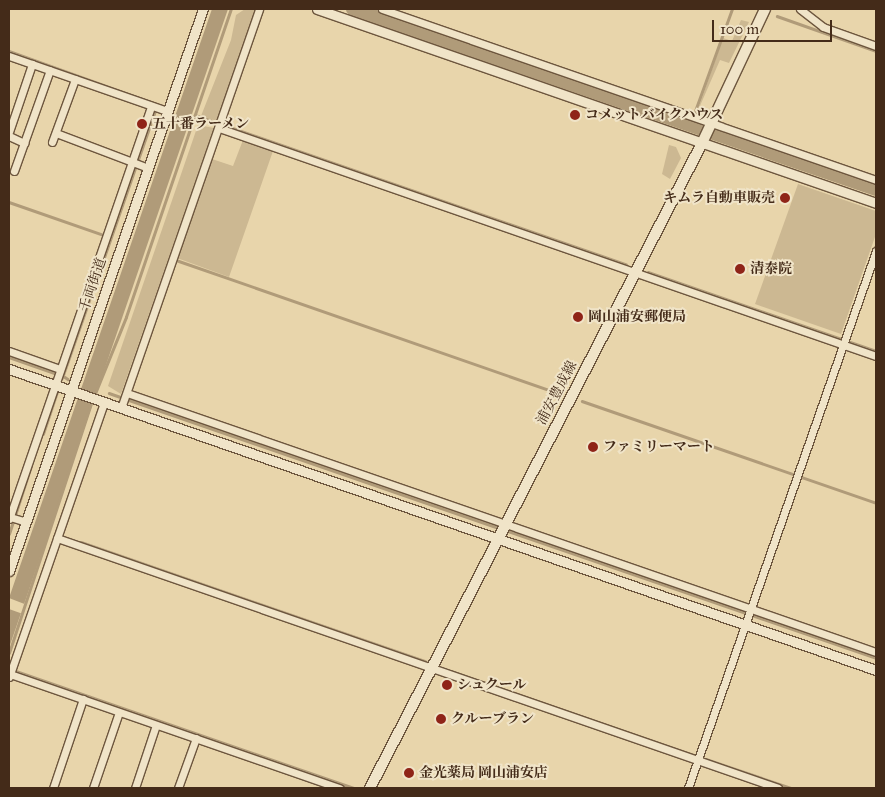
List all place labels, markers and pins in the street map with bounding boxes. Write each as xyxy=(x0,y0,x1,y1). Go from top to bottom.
place label: コメットバイクハウス xyxy=(585,107,725,123)
marker: コメットバイクハウス xyxy=(569,109,581,121)
place label: 五十番ラーメン xyxy=(152,116,250,132)
marker: 五十番ラーメン xyxy=(136,118,148,130)
place label: キムラ自動車販売 xyxy=(663,190,775,206)
marker: キムラ自動車販売 xyxy=(779,192,791,204)
place label: 清泰院 xyxy=(750,261,792,277)
marker: 清泰院 xyxy=(734,263,746,275)
place label: 岡山浦安郵便局 xyxy=(588,309,686,325)
marker: 岡山浦安郵便局 xyxy=(572,311,584,323)
place label: ファミリーマート xyxy=(603,439,715,455)
marker: ファミリーマート xyxy=(587,441,599,453)
place label: シュクール xyxy=(457,677,527,693)
marker: シュクール xyxy=(441,679,453,691)
place label: クルーブラン xyxy=(451,711,535,727)
marker: クルーブラン xyxy=(435,713,447,725)
place label: 金光薬局 岡山浦安店 xyxy=(419,765,548,781)
marker: 金光薬局 岡山浦安店 xyxy=(403,767,415,779)

